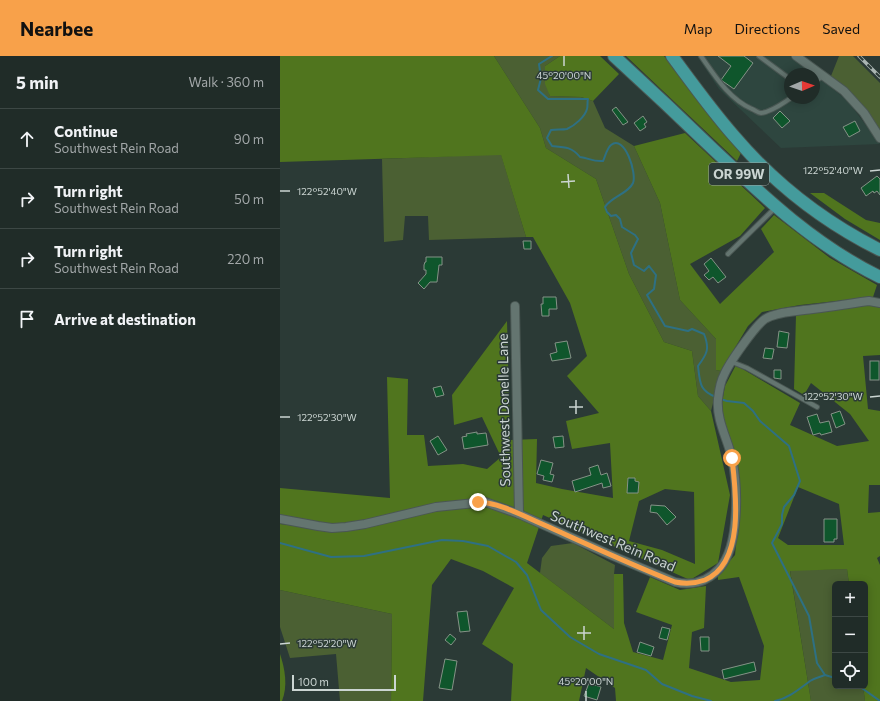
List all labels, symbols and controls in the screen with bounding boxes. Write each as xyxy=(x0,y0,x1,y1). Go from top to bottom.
text: Nearbee xyxy=(20,17,93,40)
text: Map xyxy=(684,20,713,37)
text: Directions xyxy=(735,20,800,37)
text: Saved xyxy=(822,20,860,37)
north arrow xyxy=(784,68,820,104)
text: 45°20'00"N xyxy=(537,69,591,81)
text: 5 min xyxy=(16,72,59,93)
text: Walk · 360 m xyxy=(189,74,264,90)
text: Continue xyxy=(54,122,118,140)
icon: ahead xyxy=(16,128,38,150)
text: 90 m xyxy=(234,131,264,147)
text: Southwest Rein Road xyxy=(54,140,179,156)
road number: OR 99W xyxy=(709,163,769,185)
text: 122°52'40"W xyxy=(803,164,863,176)
text: Turn right xyxy=(54,182,123,200)
text: 122°52'40"W xyxy=(297,185,357,197)
icon: right xyxy=(16,188,38,210)
text: 50 m xyxy=(234,191,264,207)
text: Southwest Rein Road xyxy=(54,200,179,216)
text: Turn right xyxy=(54,242,123,260)
icon: right xyxy=(16,248,38,270)
text: 220 m xyxy=(227,251,264,267)
text: Southwest Rein Road xyxy=(54,260,179,276)
icon: arrive xyxy=(16,308,38,330)
text: Arrive at destination xyxy=(54,310,196,328)
street label: Southwest Donelle Lane xyxy=(494,333,513,487)
text: 122°52'30"W xyxy=(803,390,863,402)
text: 122°52'30"W xyxy=(297,411,357,423)
route start xyxy=(723,449,741,467)
route end xyxy=(469,493,487,511)
street label: Southwest Rein Road xyxy=(548,506,678,575)
map controls xyxy=(832,581,868,689)
button: + xyxy=(832,581,868,617)
button: − xyxy=(832,617,868,653)
text: 122°52'20"W xyxy=(297,637,357,649)
button: locate xyxy=(832,653,868,689)
scale bar xyxy=(292,673,396,692)
text: 100 m xyxy=(298,675,329,688)
text: 45°20'00"N xyxy=(559,675,613,687)

